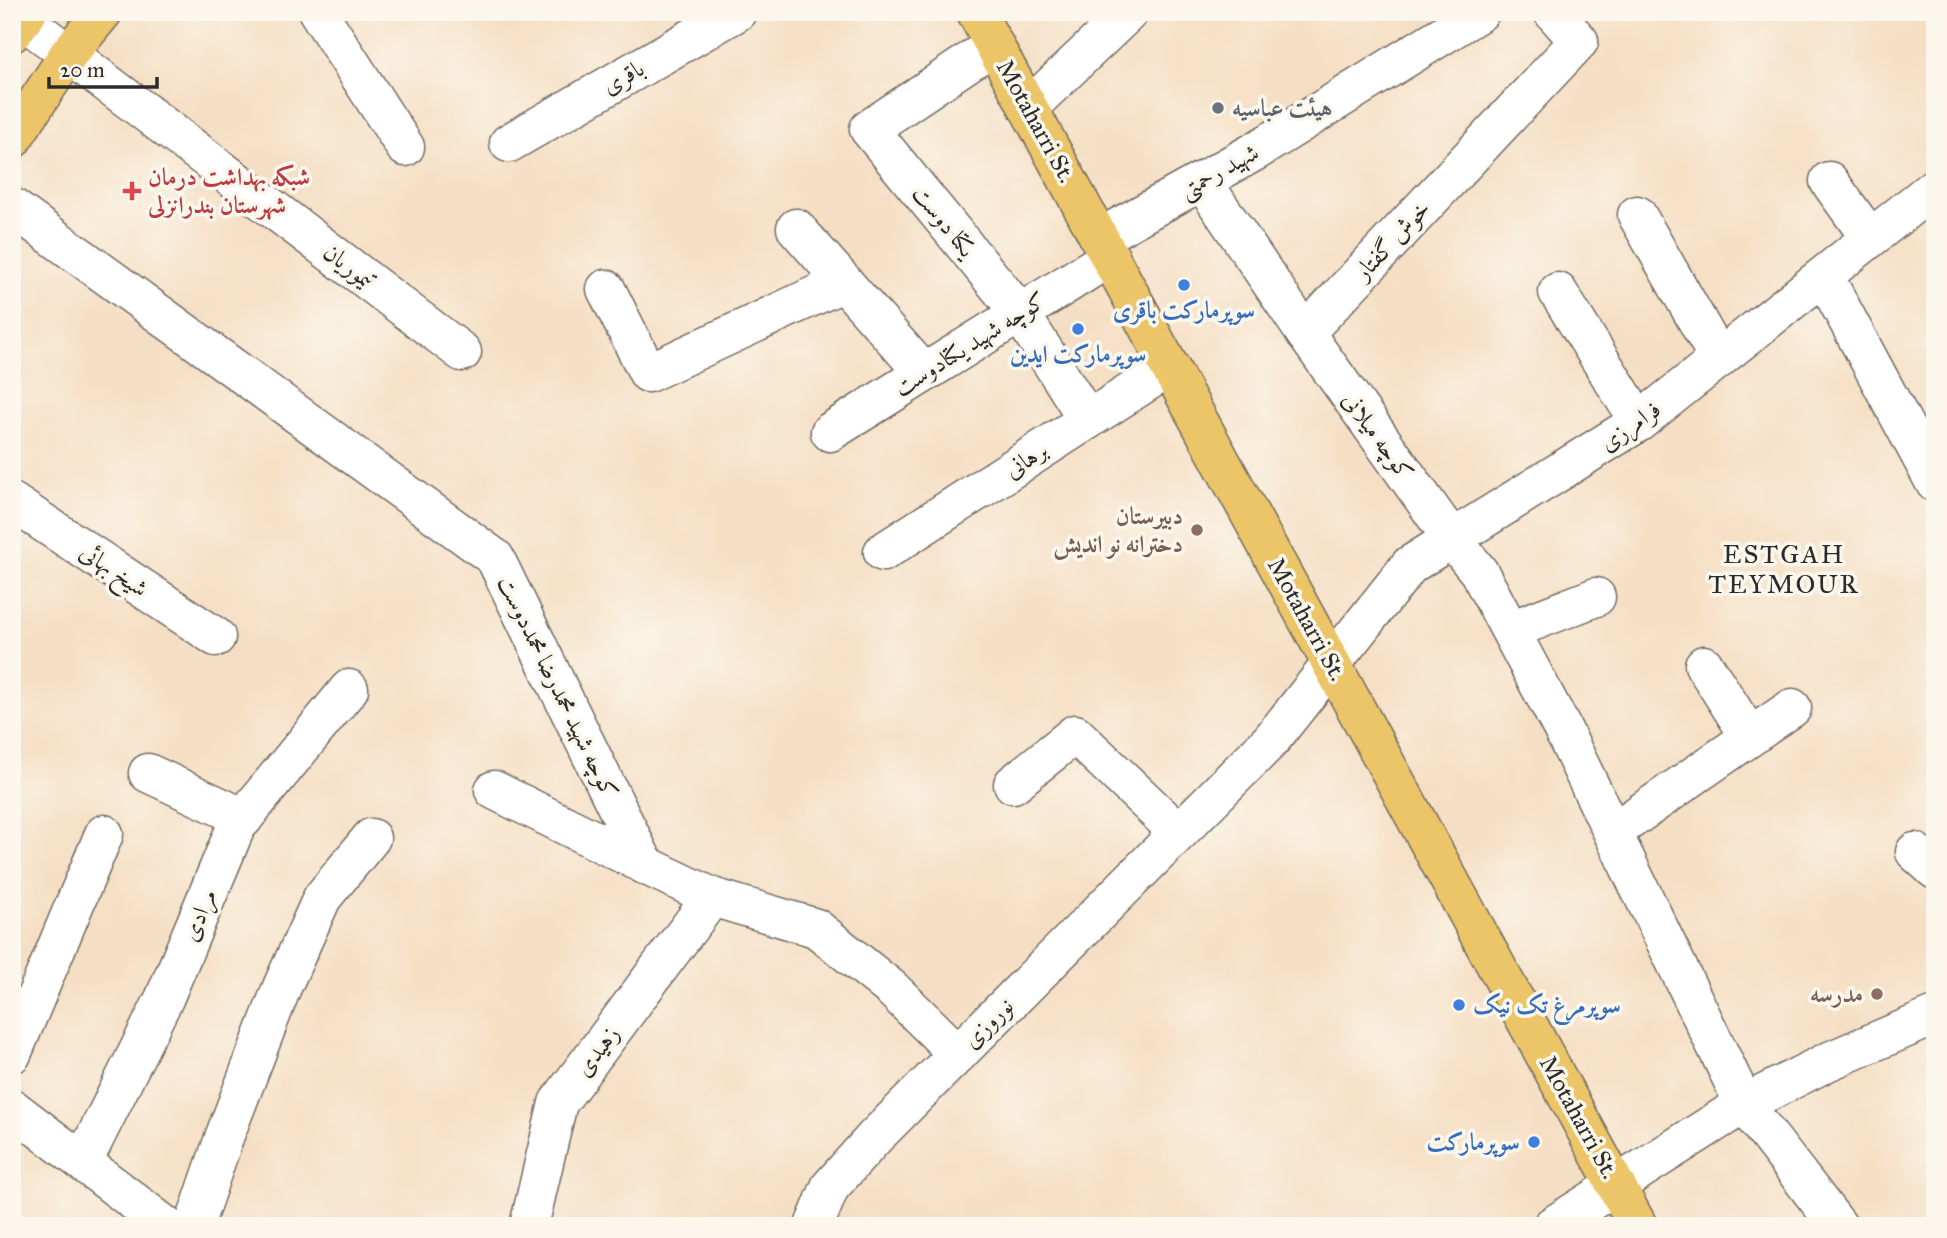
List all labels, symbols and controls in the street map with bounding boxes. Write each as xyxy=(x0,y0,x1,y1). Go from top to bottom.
scale bar xyxy=(49,46,158,90)
street label: باقری xyxy=(597,53,649,101)
street label: Motaharri St. xyxy=(990,54,1082,188)
text: 20 m xyxy=(60,57,105,83)
place label: هیئت عباسیه xyxy=(1232,93,1332,123)
marker: هیئت عباسیه xyxy=(1210,100,1226,116)
street label: شهید رحمتی xyxy=(1174,137,1265,207)
place label: شبکه بهداشت درمان شهرستان بندرانزلی xyxy=(147,162,310,221)
street label: یکتا دوست xyxy=(906,179,983,264)
marker: شبکه بهداشت درمان شهرستان بندرانزلی xyxy=(122,181,142,201)
street label: خوش گفتار xyxy=(1346,194,1437,288)
street label: تیموریان xyxy=(317,237,382,296)
marker: سوپرمارکت باقری xyxy=(1176,277,1192,293)
street label: کوچه شهید یکتادوست xyxy=(888,285,1053,405)
place label: سوپرمارکت باقری xyxy=(1113,295,1255,326)
marker: سوپرمارکت ایدین xyxy=(1070,321,1086,337)
place label: سوپرمارکت ایدین xyxy=(1010,339,1146,370)
street label: کوچه میلانی xyxy=(1334,386,1420,487)
street label: فرامرزی xyxy=(1594,394,1668,459)
street label: برهانی xyxy=(999,435,1053,485)
place label: دبیرستان دخترانه نو اندیش xyxy=(1053,501,1183,560)
marker: دبیرستان دخترانه نو اندیش xyxy=(1189,522,1205,538)
street label: شیخ بهائی xyxy=(71,536,154,609)
district label: ESTGAH TEYMOUR xyxy=(1708,538,1860,600)
street label: Motaharri St. xyxy=(1261,552,1353,686)
street label: کوچه شهید محمدرضا محمددوست xyxy=(489,571,625,804)
street label: مرادی xyxy=(175,884,225,946)
place label: مدرسه xyxy=(1810,979,1863,1009)
marker: مدرسه xyxy=(1869,986,1885,1002)
place label: سوپرمرغ تک نیک xyxy=(1473,990,1621,1025)
street label: نوروزی xyxy=(956,991,1020,1055)
marker: سوپرمرغ تک نیک xyxy=(1451,997,1467,1013)
street label: زهیدی xyxy=(568,1020,626,1082)
street label: Motaharri St. xyxy=(1533,1050,1625,1184)
place label: سوپرمارکت xyxy=(1427,1127,1520,1158)
marker: سوپرمارکت xyxy=(1526,1134,1542,1150)

